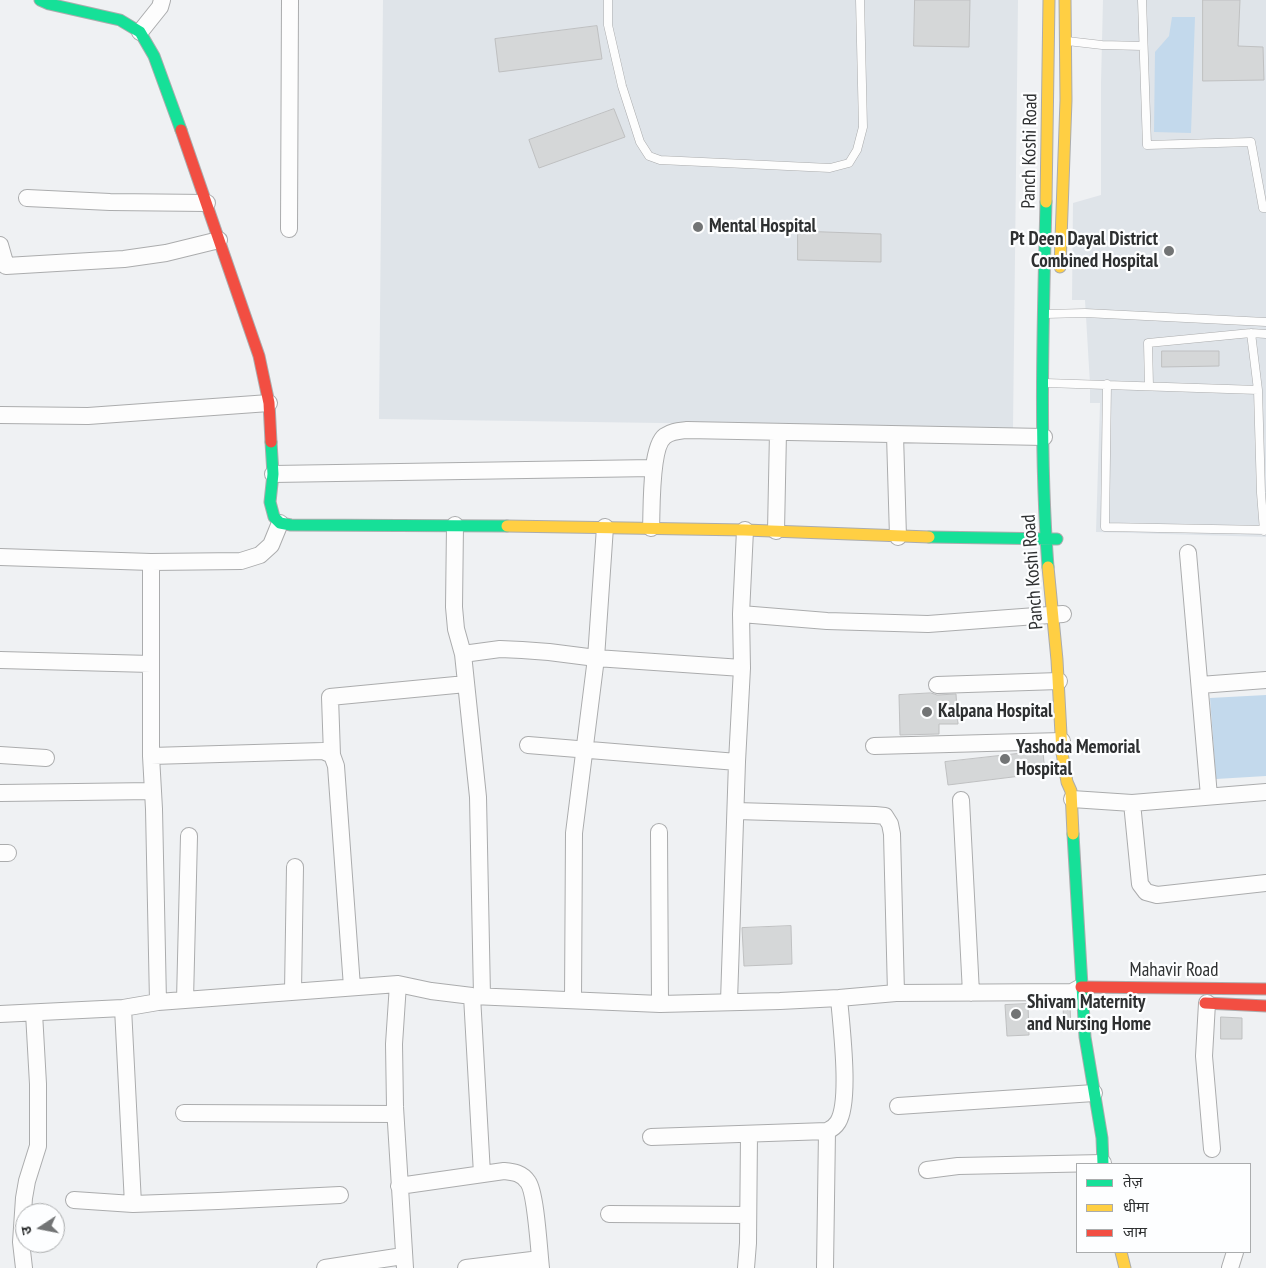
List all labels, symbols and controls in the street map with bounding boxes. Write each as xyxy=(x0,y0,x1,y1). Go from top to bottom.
street label: Panch Koshi Road xyxy=(1018,93,1042,209)
place label: Mental Hospital xyxy=(709,216,816,238)
marker: Mental Hospital xyxy=(691,220,705,234)
place label: Pt Deen Dayal District Combined Hospital xyxy=(1010,229,1158,273)
marker: Pt Deen Dayal District Combined Hospital xyxy=(1162,244,1176,258)
street label: Panch Koshi Road xyxy=(1018,514,1048,630)
place label: Kalpana Hospital xyxy=(938,701,1053,723)
marker: Kalpana Hospital xyxy=(920,705,934,719)
place label: Yashoda Memorial Hospital xyxy=(1016,737,1140,781)
marker: Yashoda Memorial Hospital xyxy=(998,752,1012,766)
street label: Mahavir Road xyxy=(1130,960,1218,982)
place label: Shivam Maternity and Nursing Home xyxy=(1027,992,1151,1036)
marker: Shivam Maternity and Nursing Home xyxy=(1009,1007,1023,1021)
legend xyxy=(1076,1163,1251,1253)
text: तेज़ xyxy=(1123,1172,1143,1191)
text: धीमा xyxy=(1123,1197,1149,1216)
north arrow xyxy=(15,1203,65,1253)
text: जाम xyxy=(1123,1222,1147,1241)
text: उ xyxy=(17,1225,36,1236)

